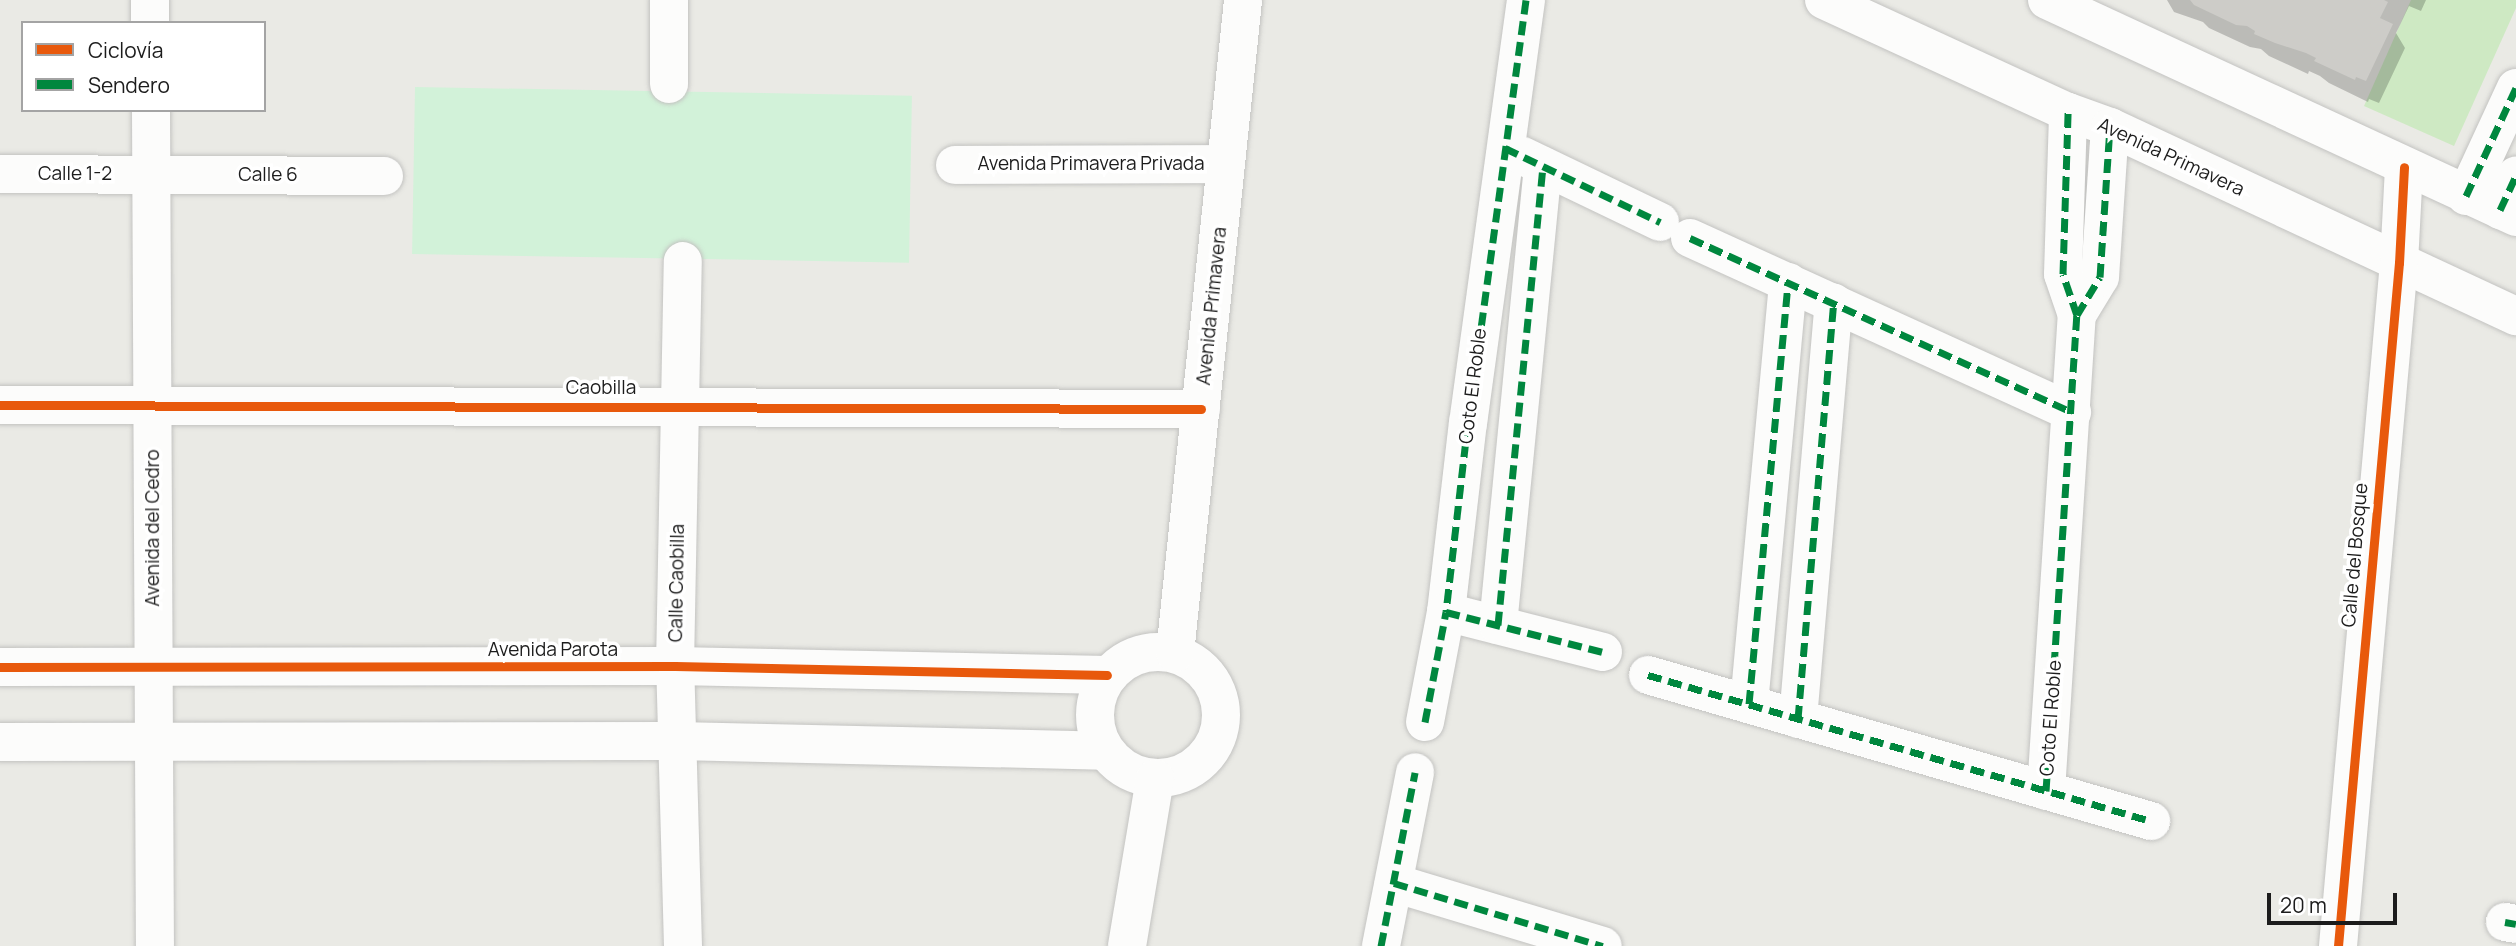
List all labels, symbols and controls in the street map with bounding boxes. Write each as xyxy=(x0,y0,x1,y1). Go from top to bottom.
legend xyxy=(21,21,266,112)
text: Ciclovía xyxy=(88,36,163,64)
text: Sendero xyxy=(88,71,170,99)
street label: Avenida Primavera xyxy=(2094,113,2248,201)
street label: Avenida Primavera Privada xyxy=(977,153,1205,175)
street label: Calle 1-2 xyxy=(38,163,112,185)
street label: Calle 6 xyxy=(238,164,298,186)
street label: Avenida Primavera xyxy=(1192,226,1232,386)
street label: Coto El Roble xyxy=(1455,327,1491,445)
street label: Caobilla xyxy=(566,377,636,399)
street label: Avenida del Cedro xyxy=(142,449,164,607)
street label: Calle del Bosque xyxy=(2337,482,2373,628)
street label: Calle Caobilla xyxy=(665,524,689,642)
street label: Avenida Parota xyxy=(488,639,618,661)
street label: Coto El Roble xyxy=(2036,659,2066,777)
scale bar xyxy=(2271,880,2400,924)
text: 20 m xyxy=(2280,891,2327,919)

